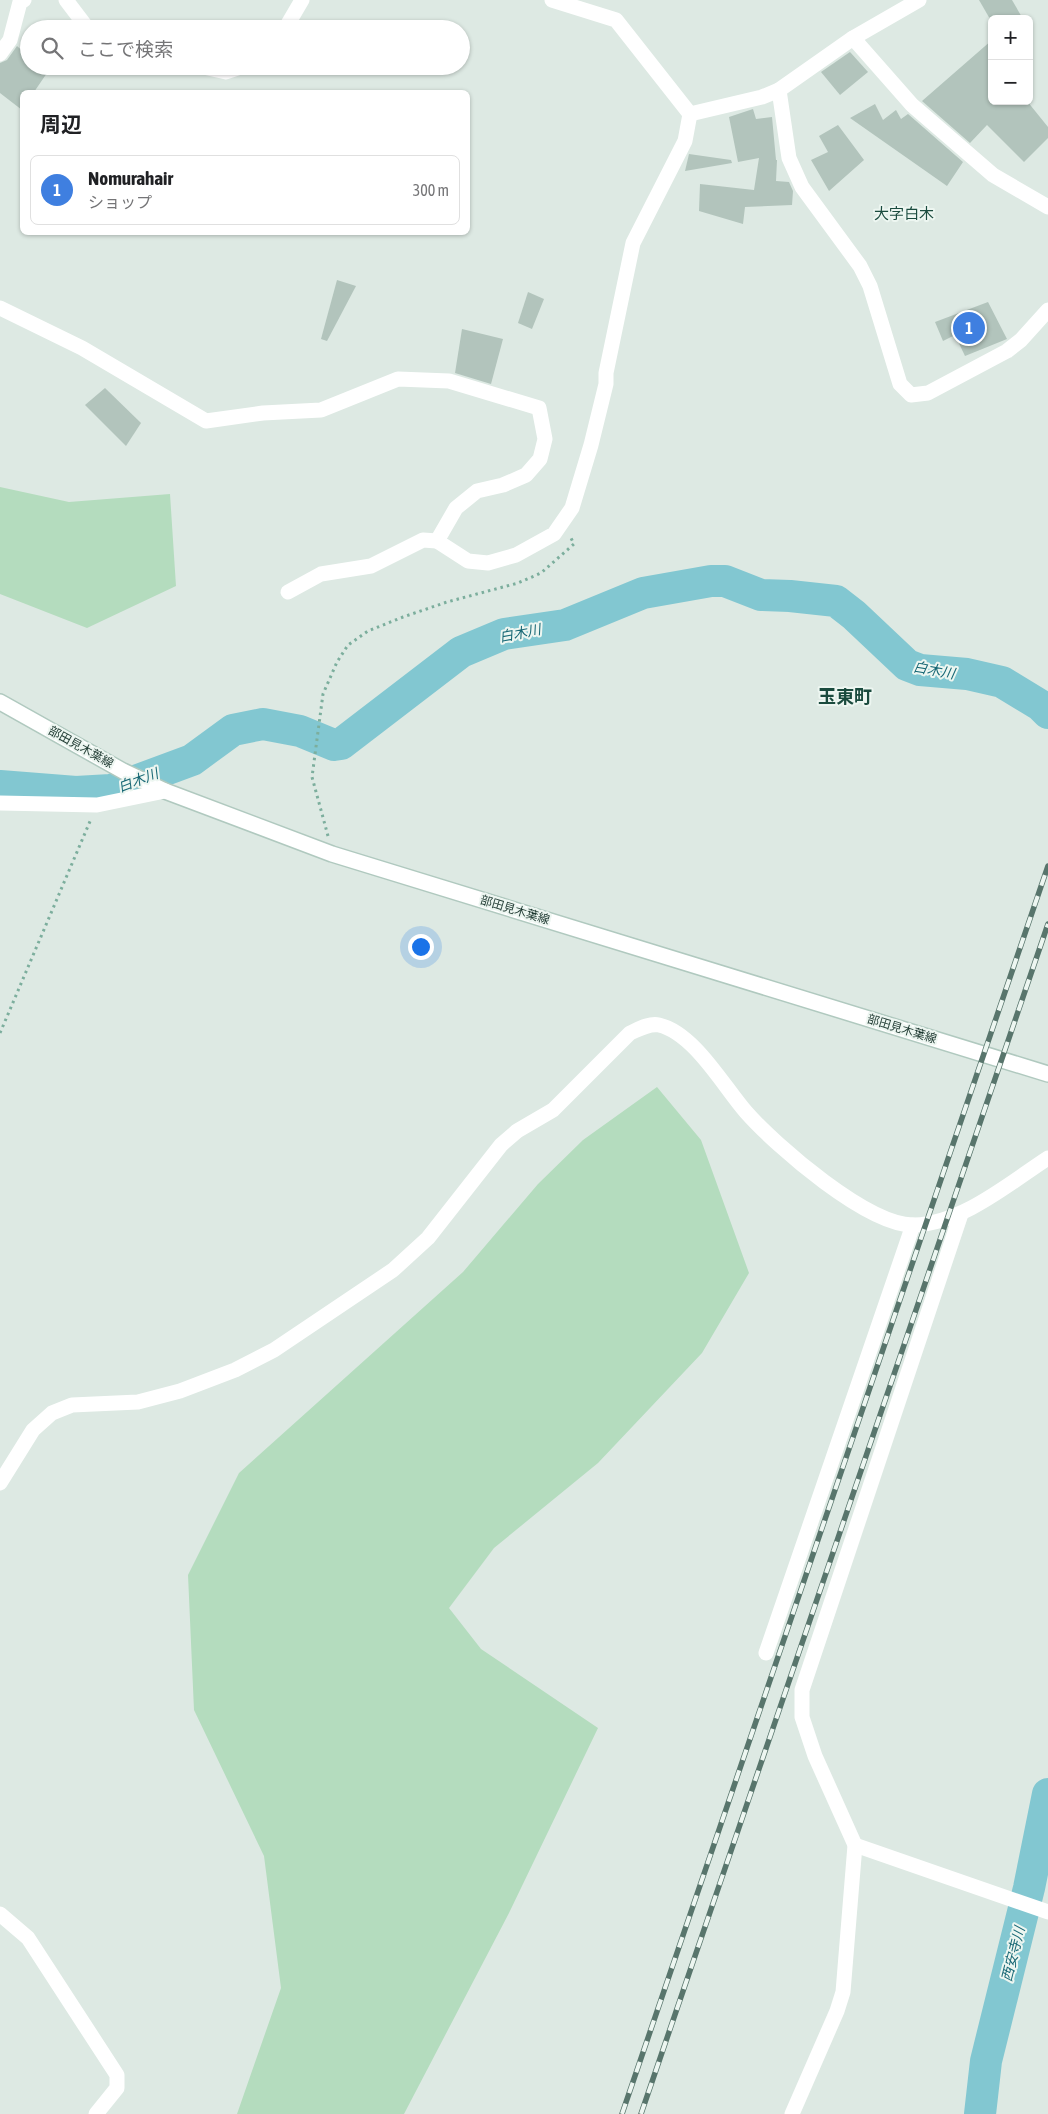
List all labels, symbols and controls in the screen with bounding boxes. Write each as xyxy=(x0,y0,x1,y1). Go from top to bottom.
map controls xyxy=(988,15,1033,105)
button: + xyxy=(988,15,1033,60)
search box xyxy=(20,20,470,75)
icon: search xyxy=(38,34,66,62)
text: ここで検索 xyxy=(78,38,173,60)
button: − xyxy=(988,60,1033,105)
text: 周辺 xyxy=(40,112,82,136)
text: Nomurahair xyxy=(88,167,173,189)
text: 1 xyxy=(53,181,61,199)
text: 300 m xyxy=(413,181,449,199)
text: ショップ xyxy=(88,193,152,211)
district label: 大字白木 xyxy=(874,205,934,222)
pin: 1 xyxy=(953,309,985,347)
water label: 白木川 xyxy=(498,621,544,645)
water label: 白木川 xyxy=(912,658,958,682)
district label: 玉東町 xyxy=(818,686,872,707)
street label: 部田見木葉線 xyxy=(46,723,116,771)
water label: 白木川 xyxy=(116,764,162,795)
street label: 部田見木葉線 xyxy=(479,893,551,927)
your location xyxy=(408,934,434,960)
street label: 部田見木葉線 xyxy=(866,1012,938,1046)
water label: 西安寺川 xyxy=(998,1923,1028,1983)

